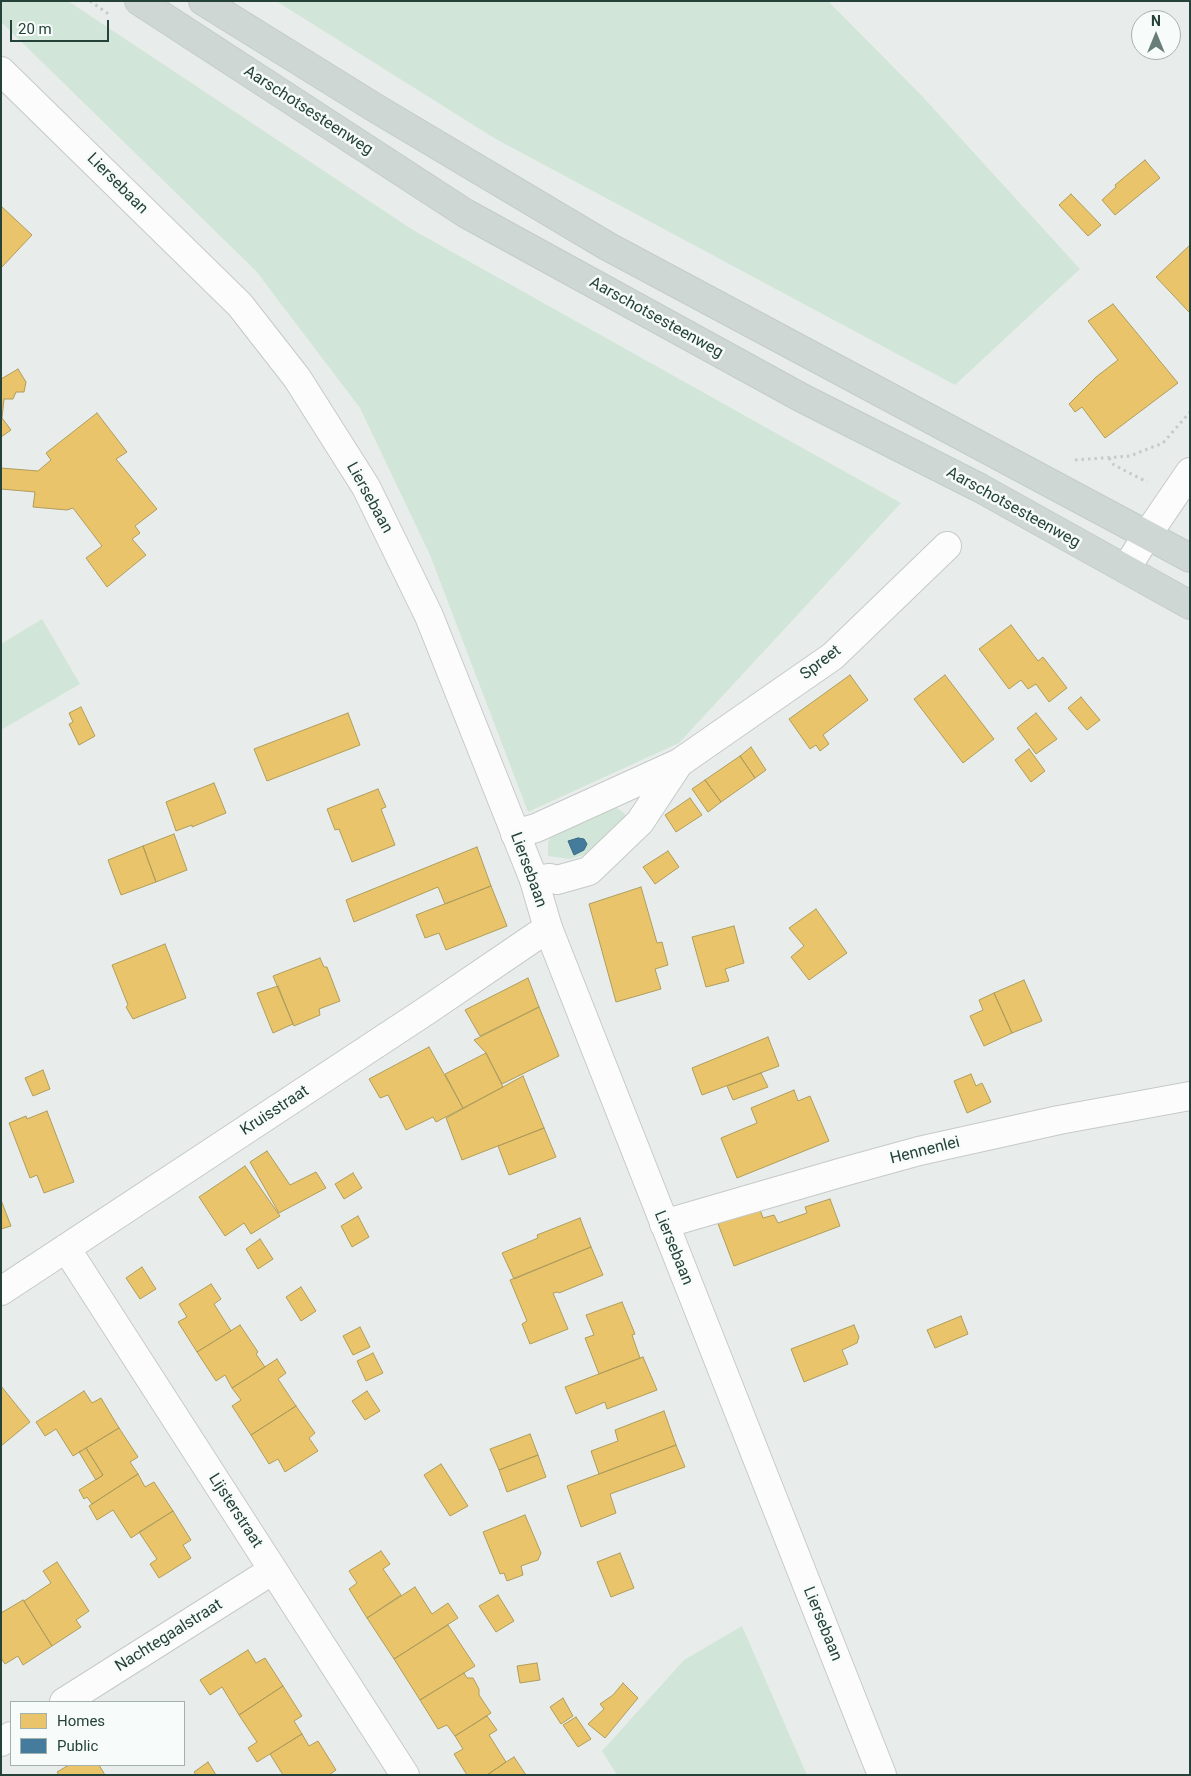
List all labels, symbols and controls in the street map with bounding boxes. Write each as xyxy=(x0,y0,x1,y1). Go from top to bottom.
scale bar xyxy=(12,10,111,42)
north arrow xyxy=(1131,10,1181,60)
text: N xyxy=(1151,13,1161,29)
text: 20 m xyxy=(18,20,52,38)
street label: Aarschotsesteenweg xyxy=(240,62,376,160)
street label: Liersebaan xyxy=(82,149,152,219)
street label: Aarschotsesteenweg xyxy=(586,273,726,363)
street label: Liersebaan xyxy=(342,459,396,537)
street label: Aarschotsesteenweg xyxy=(943,463,1083,553)
street label: Spreet xyxy=(797,642,845,684)
street label: Liersebaan xyxy=(506,830,550,910)
street label: Kruisstraat xyxy=(237,1082,313,1140)
street label: Hennenlei xyxy=(888,1133,962,1169)
street label: Liersebaan xyxy=(649,1208,697,1288)
street label: Lijsterstraat xyxy=(204,1470,266,1552)
street label: Liersebaan xyxy=(798,1584,846,1664)
street label: Nachtegaalstraat xyxy=(112,1595,226,1677)
legend xyxy=(10,1701,185,1766)
text: Homes xyxy=(57,1712,105,1730)
text: Public xyxy=(57,1737,98,1755)

